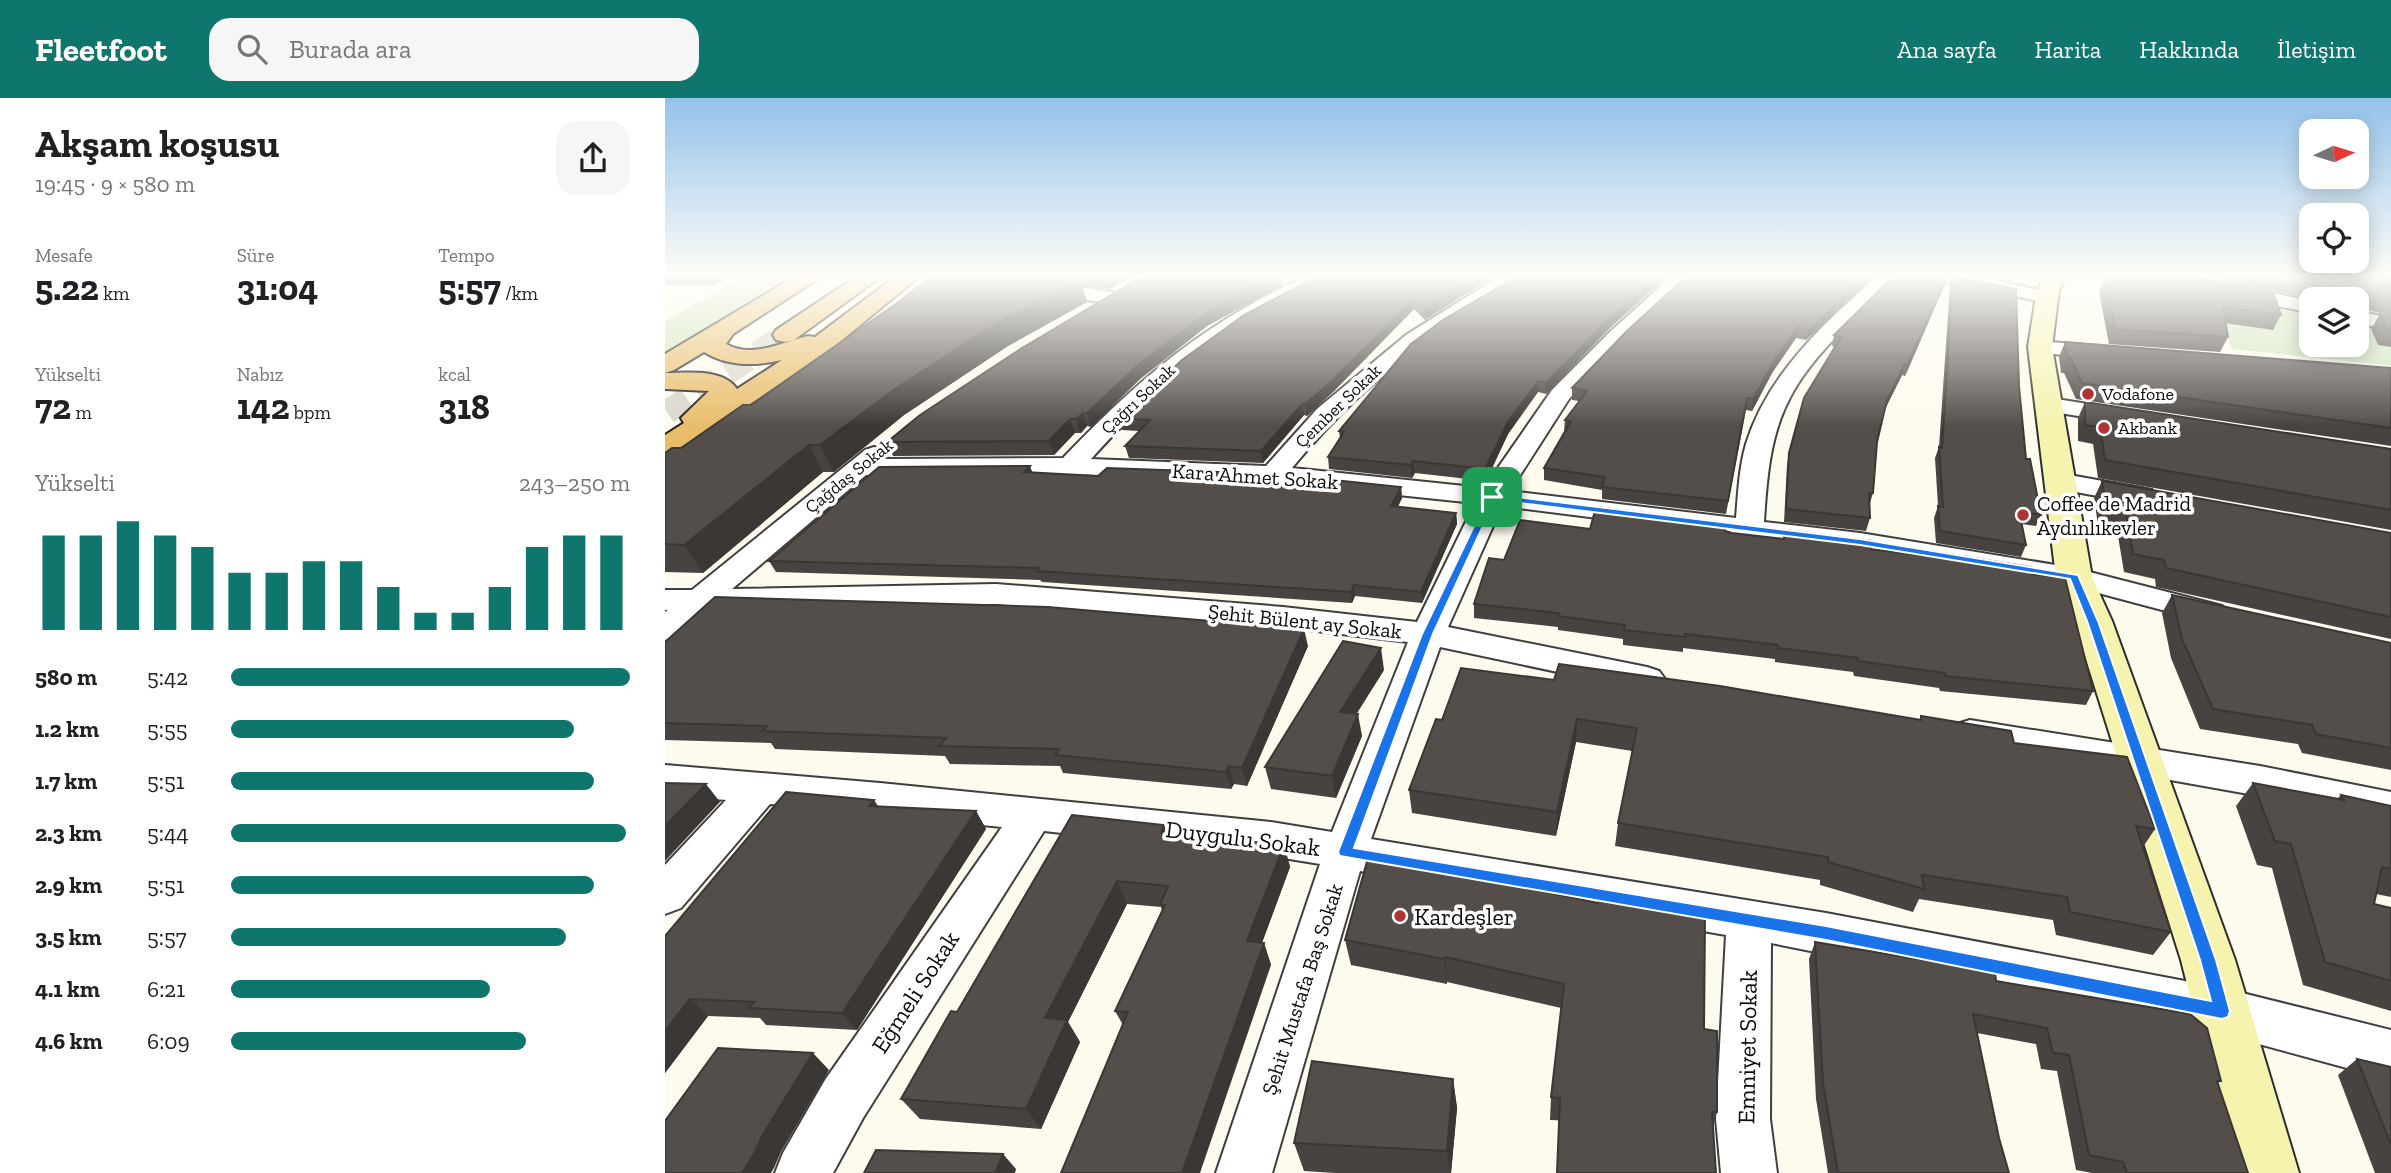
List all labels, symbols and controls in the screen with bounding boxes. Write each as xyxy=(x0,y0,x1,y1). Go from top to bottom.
search box xyxy=(209,18,699,81)
text: Fleetfoot xyxy=(35,30,167,69)
icon: search xyxy=(233,30,271,68)
text: Burada ara xyxy=(289,33,411,65)
text: Ana sayfa xyxy=(1897,35,1997,64)
text: Harita xyxy=(2035,35,2101,64)
text: Hakkında xyxy=(2139,35,2239,64)
text: İletişim xyxy=(2277,35,2356,64)
north arrow xyxy=(2299,119,2369,189)
map controls xyxy=(2299,119,2369,357)
text: Akşam koşusu xyxy=(35,121,279,167)
button: share xyxy=(556,121,630,195)
text: 19:45 · 9 × 580 m xyxy=(35,170,195,198)
button: locate xyxy=(2299,203,2369,273)
text: Mesafe xyxy=(35,244,93,267)
text: Süre xyxy=(237,244,274,267)
text: Tempo xyxy=(438,244,494,267)
text: 5.22 xyxy=(35,267,99,309)
text: 31:04 xyxy=(237,267,318,309)
text: 5:57 xyxy=(438,267,501,309)
text: km xyxy=(99,282,129,305)
text: /km xyxy=(501,282,538,305)
button: layers xyxy=(2299,287,2369,357)
street label: Çağrı Sokak xyxy=(1096,359,1180,439)
street label: Çember Sokak xyxy=(1290,359,1386,453)
text: Yükselti xyxy=(35,363,101,386)
text: Nabız xyxy=(237,363,284,386)
text: kcal xyxy=(438,363,471,386)
place label: Vodafone xyxy=(2101,383,2174,405)
text: 72 xyxy=(35,386,71,428)
text: 142 xyxy=(237,386,290,428)
text: 318 xyxy=(438,386,490,428)
marker: Vodafone xyxy=(2080,386,2096,402)
text: m xyxy=(71,401,92,424)
text: bpm xyxy=(290,401,331,424)
place label: Akbank xyxy=(2118,417,2178,439)
marker: Akbank xyxy=(2096,420,2112,436)
street label: Çağdaş Sokak xyxy=(801,433,898,518)
street label: Kara Ahmet Sokak xyxy=(1171,458,1339,494)
pin xyxy=(1462,467,1522,527)
text: Yükselti xyxy=(35,469,115,497)
text: 243–250 m xyxy=(519,469,630,497)
icon: arrive xyxy=(1473,478,1511,516)
place label: Coffee de Madrid Aydınlıkevler xyxy=(2037,491,2191,540)
marker: Coffee de Madrid Aydınlıkevler xyxy=(2015,507,2031,523)
street label: Şehit Bülent ay Sokak xyxy=(1207,598,1403,644)
text: 580 m xyxy=(35,663,97,691)
text: 5:42 xyxy=(147,663,188,691)
text: 1.2 km xyxy=(35,715,99,743)
text: 5:55 xyxy=(147,715,187,743)
text: 1.7 km xyxy=(35,767,97,795)
text: 5:51 xyxy=(147,767,185,795)
street label: Duygulu Sokak xyxy=(1164,814,1322,862)
text: 2.3 km xyxy=(35,819,102,847)
text: 5:44 xyxy=(147,819,189,847)
text: 2.9 km xyxy=(35,871,102,899)
text: 5:51 xyxy=(147,871,185,899)
street label: Şehit Mustafa Baş Sokak xyxy=(1256,880,1348,1098)
place label: Kardeşler xyxy=(1414,902,1514,931)
marker: Kardeşler xyxy=(1392,908,1408,924)
text: 3.5 km xyxy=(35,923,102,951)
text: 5:57 xyxy=(147,923,187,951)
street label: Eğmeli Sokak xyxy=(865,925,965,1058)
street label: Emniyet Sokak xyxy=(1731,969,1763,1124)
text: 4.1 km xyxy=(35,975,100,1003)
text: 6:21 xyxy=(147,975,185,1003)
text: 4.6 km xyxy=(35,1027,103,1055)
text: 6:09 xyxy=(147,1027,190,1055)

